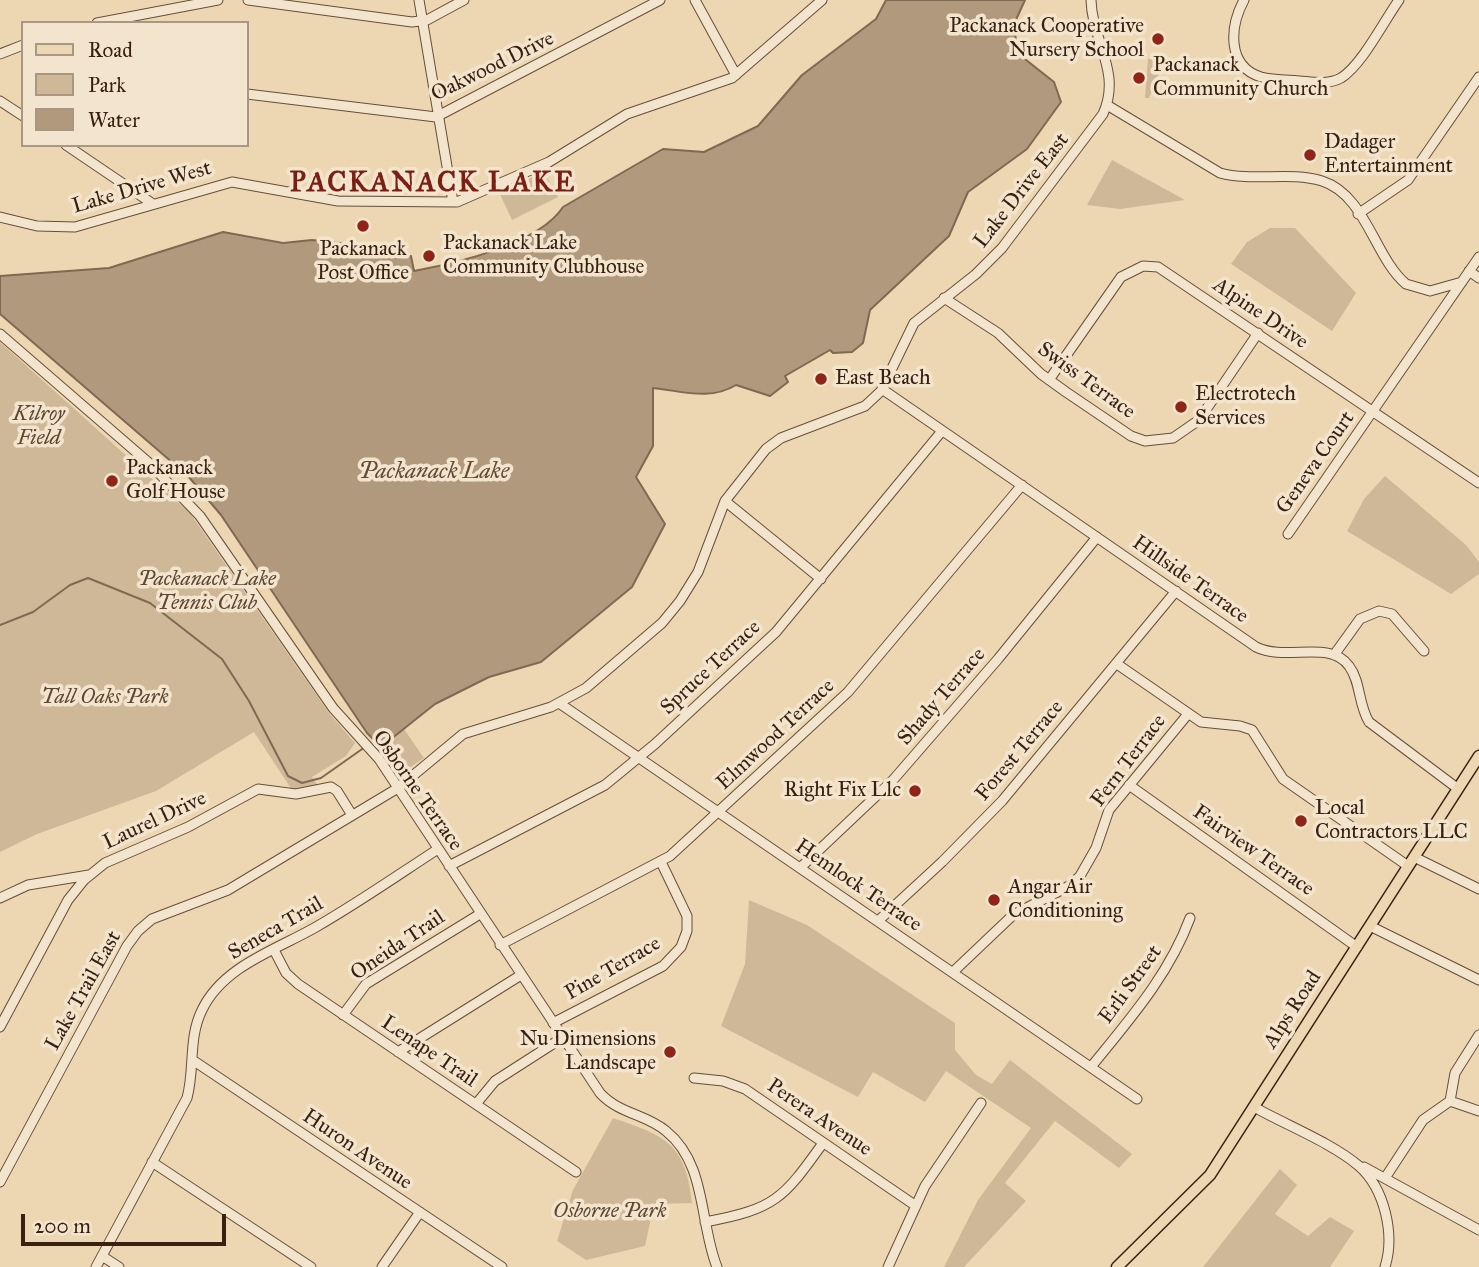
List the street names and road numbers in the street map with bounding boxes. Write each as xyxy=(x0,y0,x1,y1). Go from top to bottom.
street label: Oakwood Drive xyxy=(428,26,558,108)
street label: Lake Drive East xyxy=(969,128,1075,254)
street label: Lake Drive West xyxy=(70,156,214,220)
street label: Alpine Drive xyxy=(1208,273,1312,355)
street label: Swiss Terrace xyxy=(1032,337,1140,425)
street label: Geneva Court xyxy=(1272,407,1360,519)
street label: Hillside Terrace xyxy=(1127,531,1253,629)
street label: Spruce Terrace xyxy=(656,615,766,721)
street label: Shady Terrace xyxy=(893,643,991,751)
street label: Elmwood Terrace xyxy=(712,674,840,796)
street label: Forest Terrace xyxy=(971,696,1069,806)
street label: Fern Terrace xyxy=(1086,710,1172,812)
street label: Osborne Terrace xyxy=(366,726,468,856)
street label: Laurel Drive xyxy=(99,786,211,856)
street label: Fairview Terrace xyxy=(1187,800,1319,902)
street label: Hemlock Terrace xyxy=(790,834,926,938)
street label: Seneca Trail xyxy=(224,892,328,966)
street label: Oneida Trail xyxy=(346,905,450,987)
street label: Lake Trail East xyxy=(41,927,127,1055)
street label: Pine Terrace xyxy=(561,932,665,1006)
street label: Erli Street xyxy=(1094,941,1168,1029)
street label: Alps Road xyxy=(1259,967,1327,1053)
street label: Lenape Trail xyxy=(376,1011,482,1093)
street label: Perera Avenue xyxy=(762,1074,876,1162)
street label: Huron Avenue xyxy=(297,1104,417,1196)

